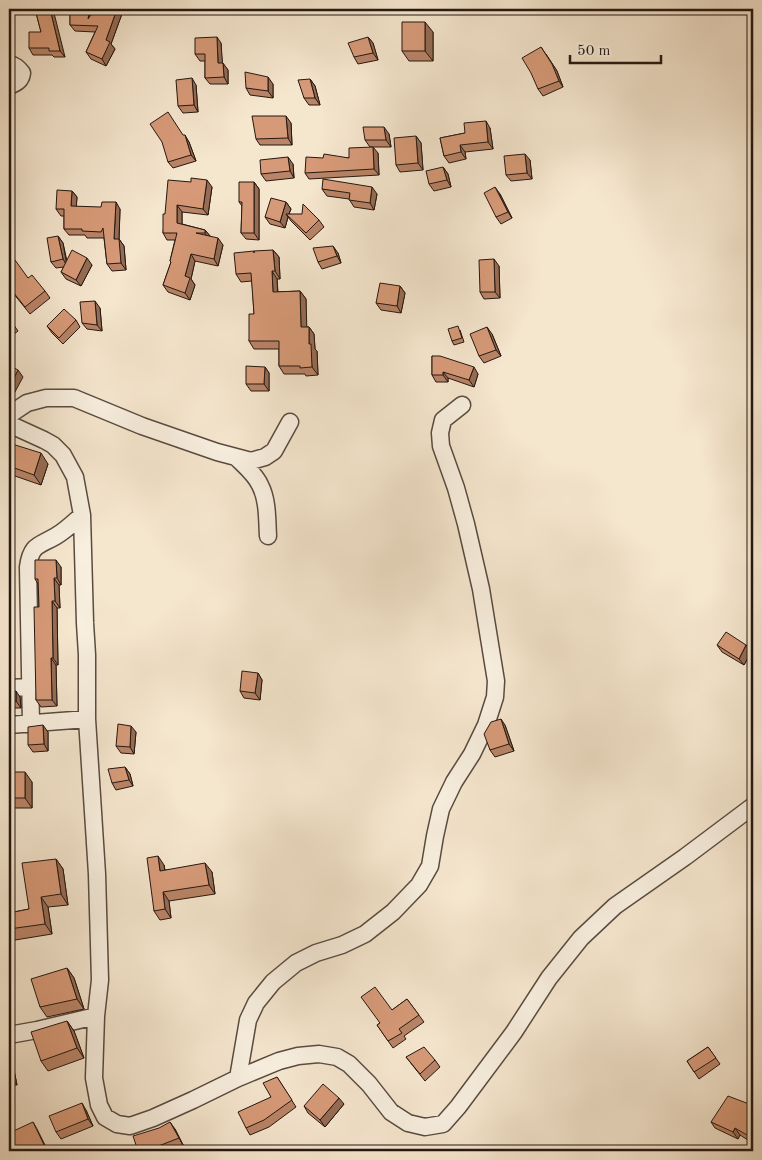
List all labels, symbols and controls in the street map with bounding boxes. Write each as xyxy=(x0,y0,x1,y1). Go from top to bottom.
scale bar xyxy=(570,32,661,64)
text: 50 m xyxy=(577,44,611,59)

